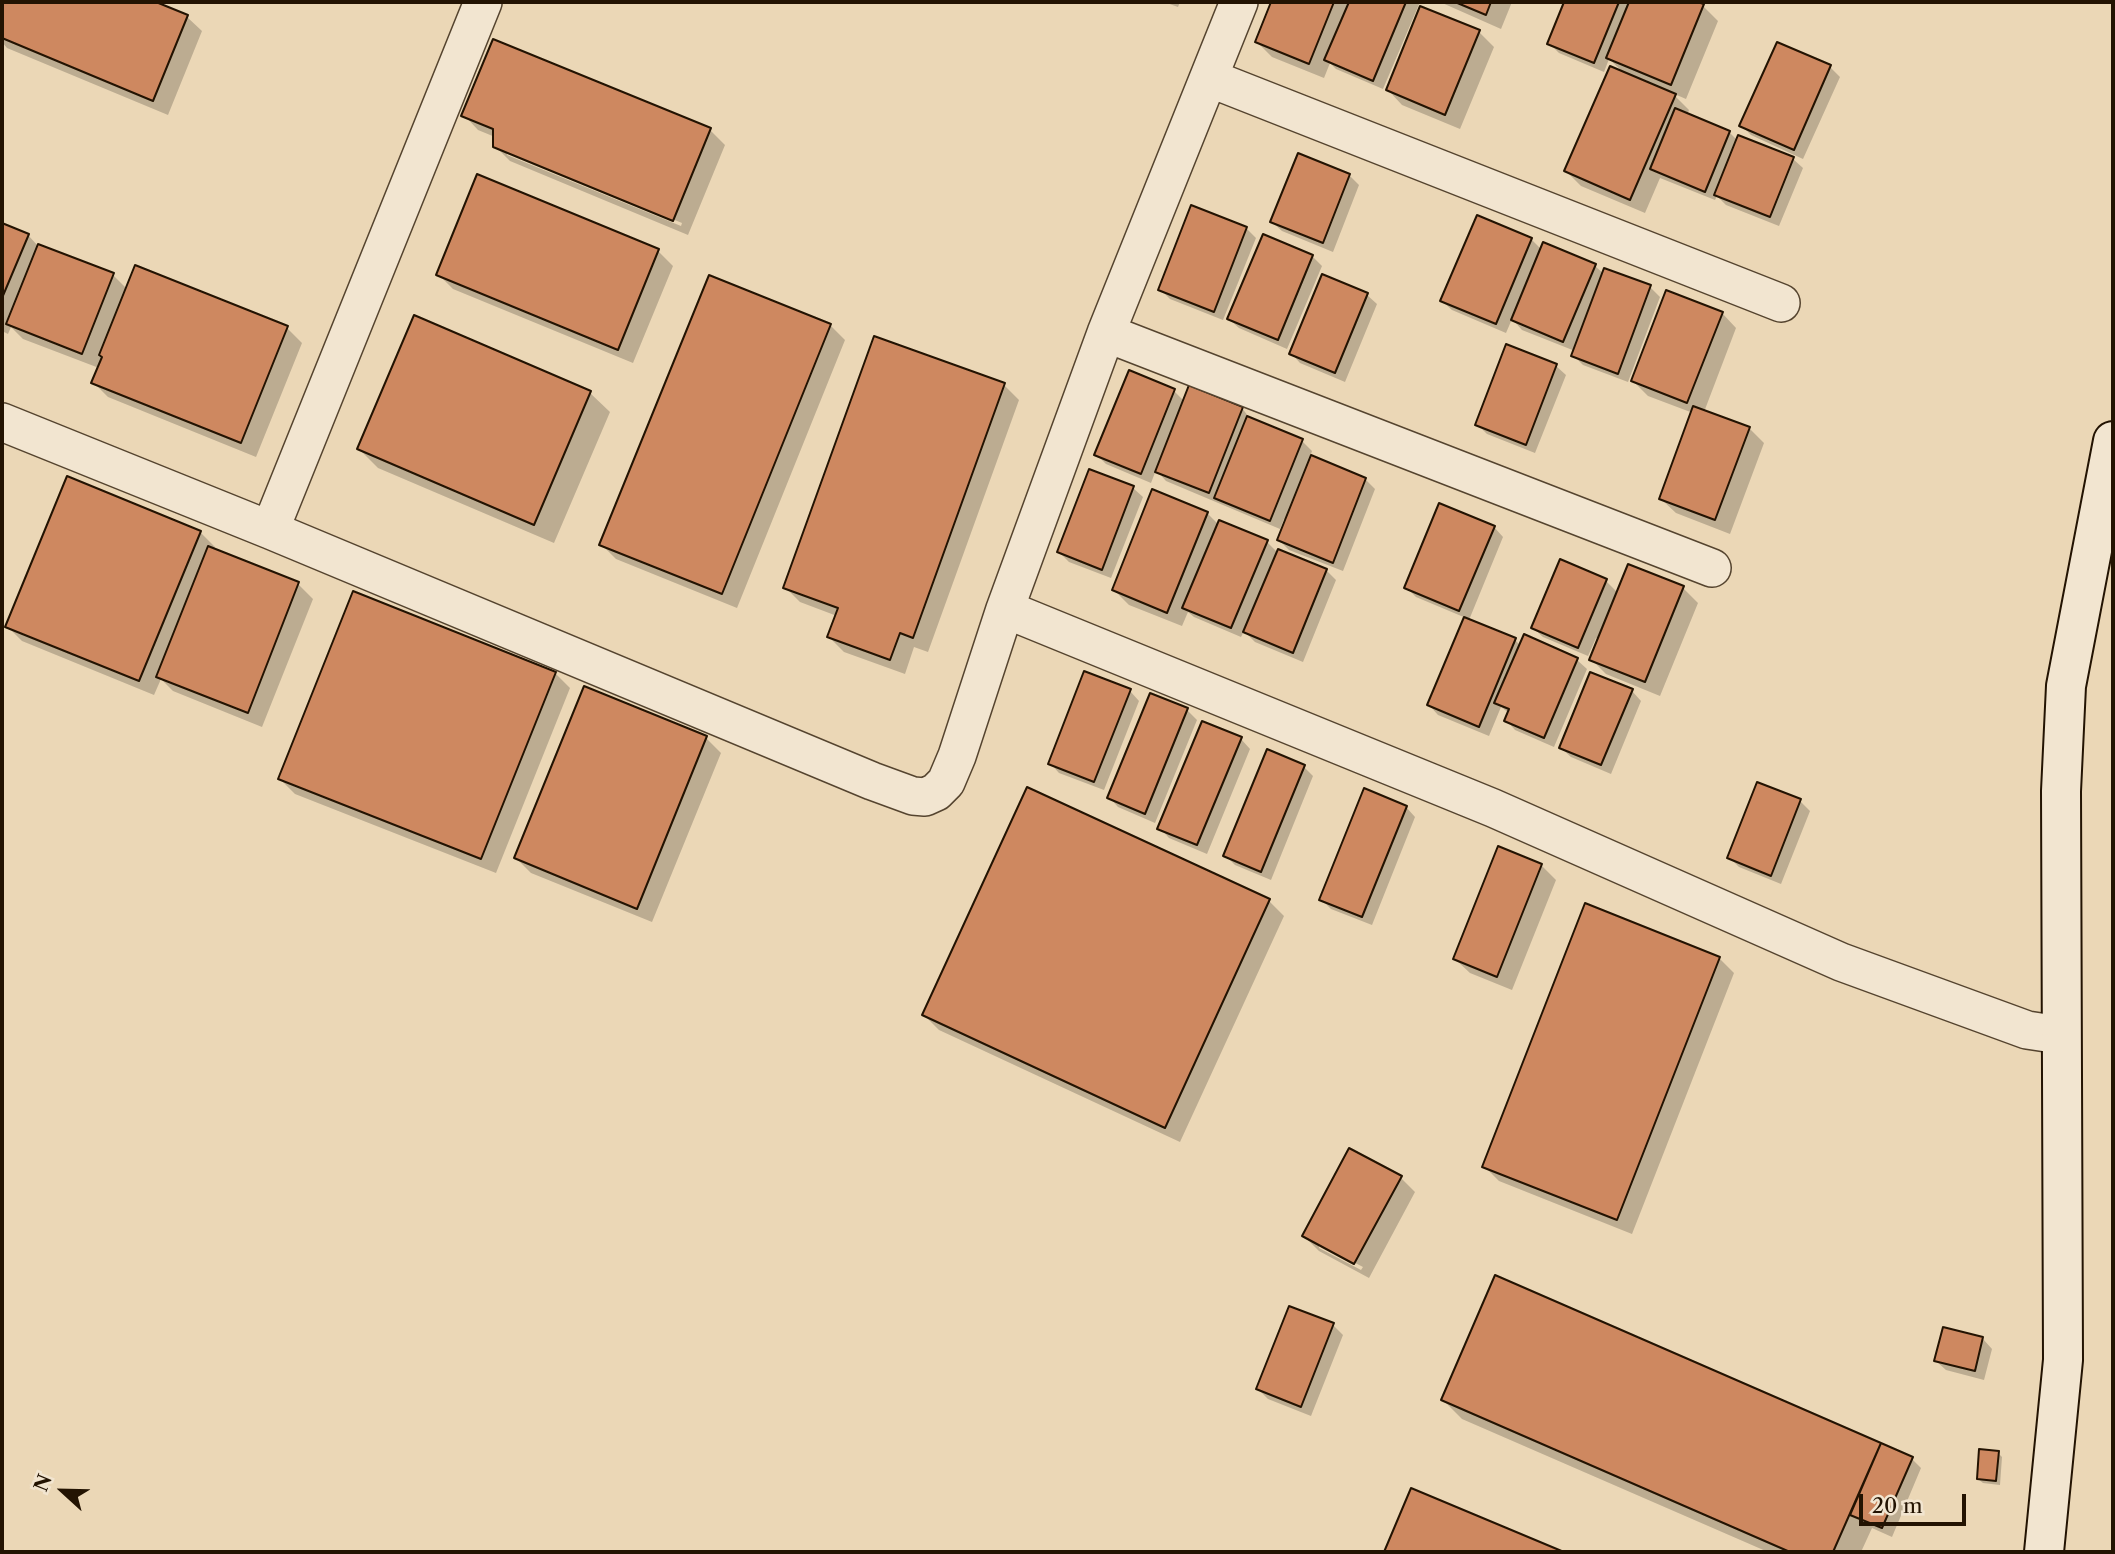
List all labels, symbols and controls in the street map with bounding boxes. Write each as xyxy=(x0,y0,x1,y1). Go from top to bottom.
north arrow xyxy=(28,1456,98,1526)
text: N xyxy=(29,1471,57,1495)
scale bar xyxy=(1863,1480,1970,1524)
text: 20 m xyxy=(1872,1493,1923,1518)

